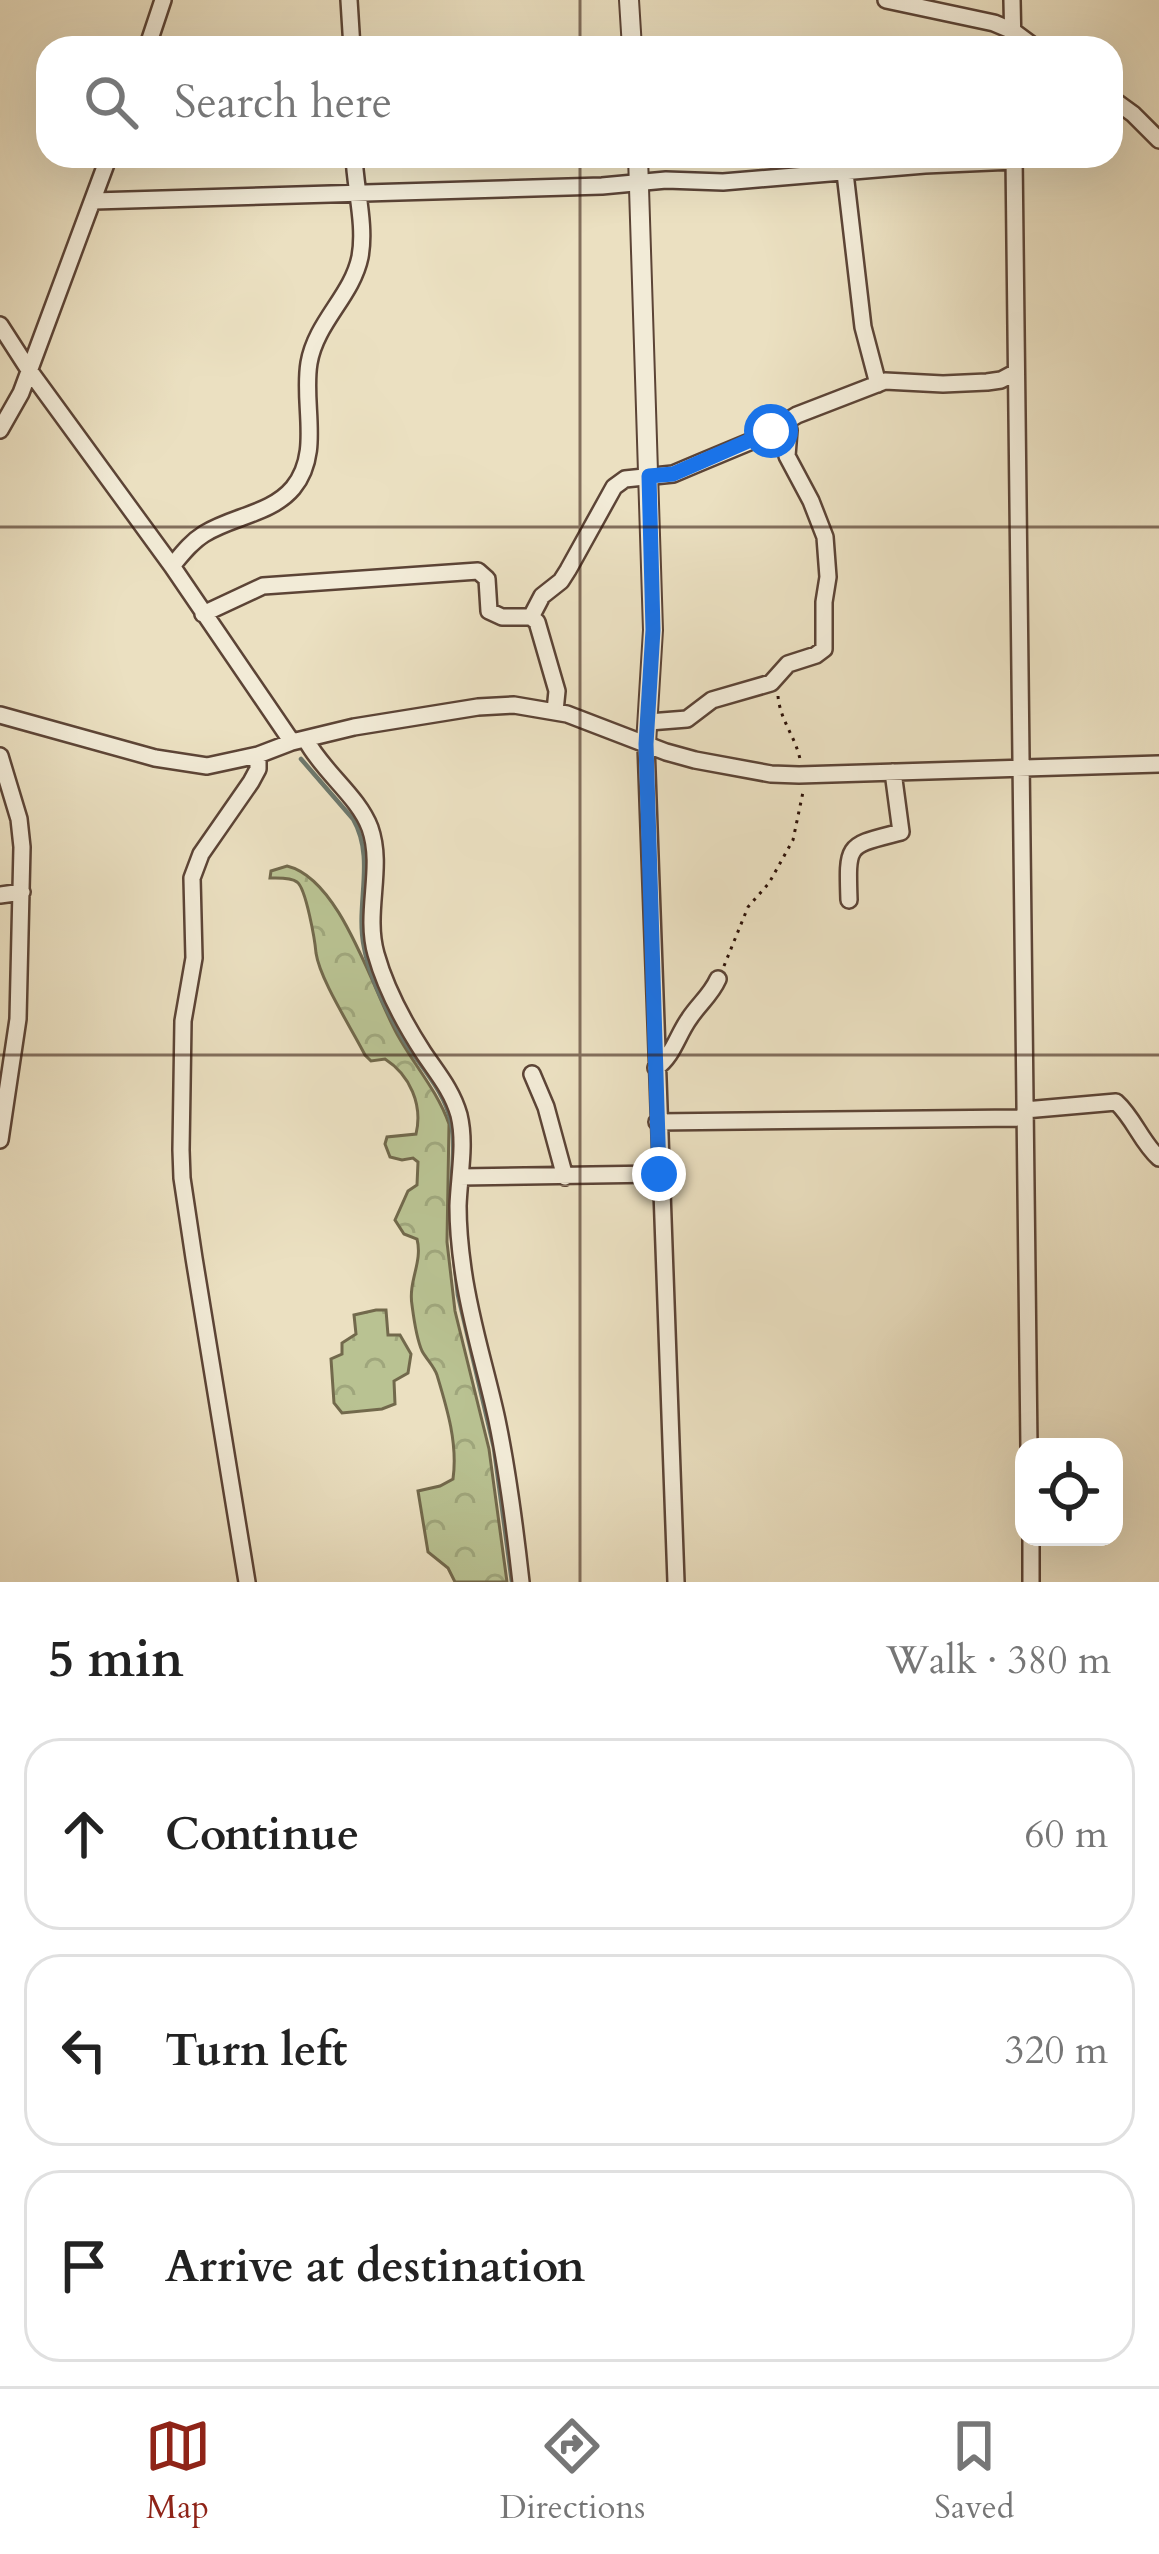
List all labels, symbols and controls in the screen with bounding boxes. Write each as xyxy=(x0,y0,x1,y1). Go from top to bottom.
search box xyxy=(36,36,1123,168)
icon: search xyxy=(78,69,144,135)
text: Search here xyxy=(174,72,392,133)
route start xyxy=(744,404,798,458)
route end xyxy=(632,1147,686,1201)
map controls xyxy=(1015,1438,1123,1546)
button: locate xyxy=(1015,1438,1123,1546)
text: 5 min xyxy=(48,1625,184,1695)
text: Walk · 380 m xyxy=(886,1634,1111,1687)
icon: ahead xyxy=(51,1801,117,1867)
text: Continue xyxy=(165,1804,359,1865)
text: 60 m xyxy=(1025,1808,1108,1861)
icon: left xyxy=(51,2017,117,2083)
text: Turn left xyxy=(165,2020,347,2081)
text: 320 m xyxy=(1005,2024,1108,2077)
icon: arrive xyxy=(51,2233,117,2299)
text: Arrive at destination xyxy=(165,2236,585,2297)
tab: Map xyxy=(145,2413,211,2530)
tab: Directions xyxy=(500,2413,645,2530)
tab: Saved xyxy=(934,2413,1014,2530)

